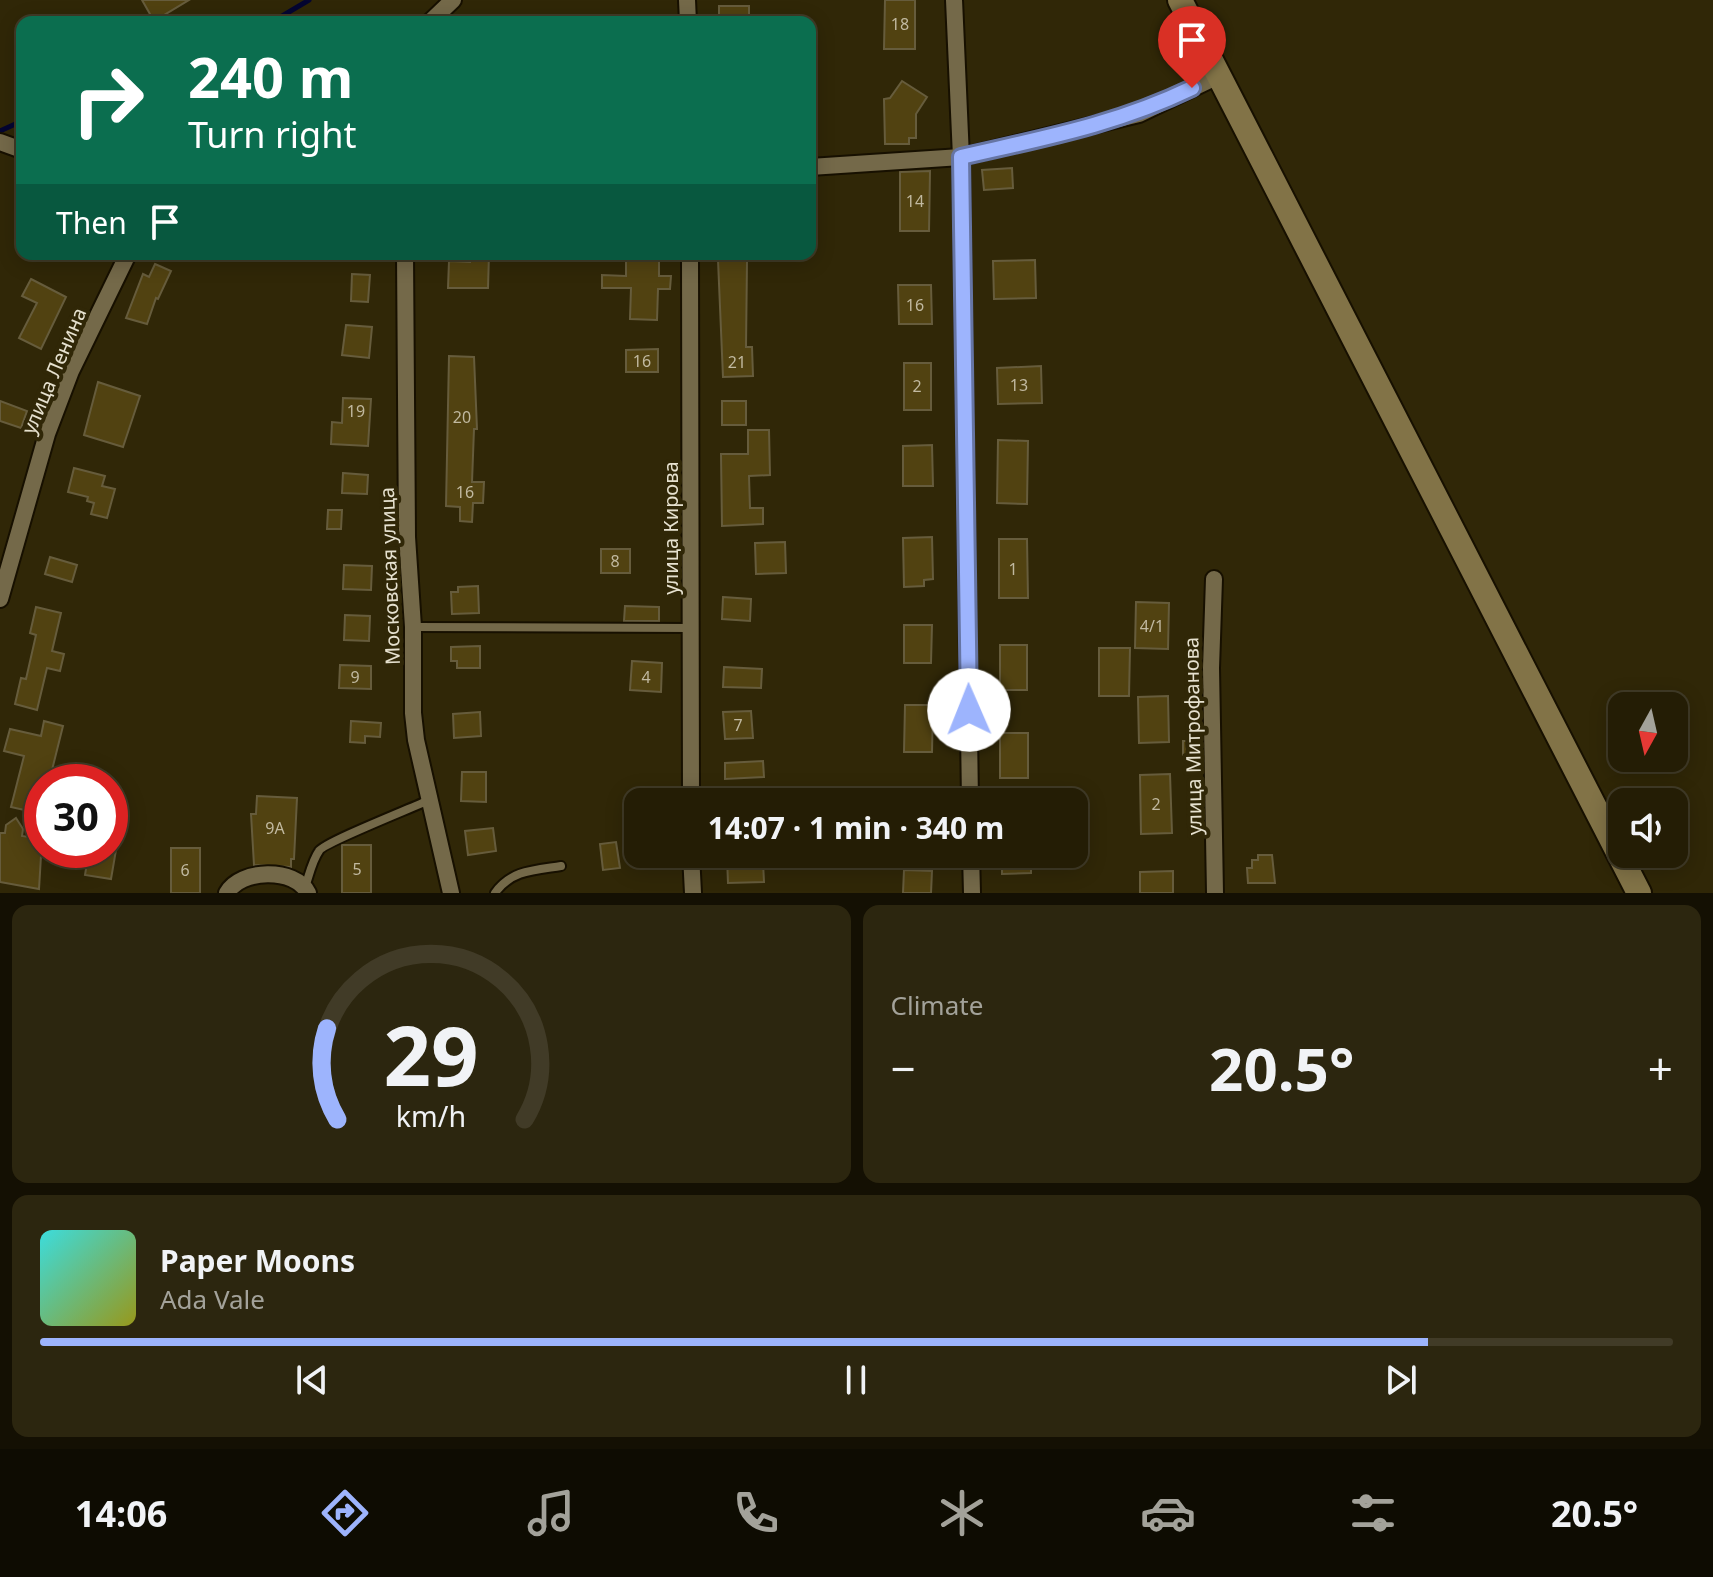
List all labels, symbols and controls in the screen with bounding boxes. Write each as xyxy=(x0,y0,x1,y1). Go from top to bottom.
pin xyxy=(1158,6,1226,88)
house number: 18 xyxy=(891,13,909,35)
icon: arrive xyxy=(1170,18,1214,62)
text: 240 m xyxy=(188,38,353,114)
icon: right xyxy=(56,48,160,152)
text: Turn right xyxy=(188,110,356,159)
house number: 14 xyxy=(906,190,924,212)
icon: arrive xyxy=(143,200,187,244)
text: Then xyxy=(56,202,127,243)
house number: 16 xyxy=(906,294,924,316)
street label: улица Ленина xyxy=(15,303,92,438)
house number: 16 xyxy=(633,350,651,372)
house number: 21 xyxy=(728,351,746,373)
house number: 13 xyxy=(1010,374,1028,396)
house number: 2 xyxy=(912,375,922,397)
house number: 19 xyxy=(347,400,365,422)
house number: 20 xyxy=(453,406,471,428)
street label: улица Кирова xyxy=(657,461,684,595)
house number: 16 xyxy=(456,481,474,503)
street label: Московская улица xyxy=(373,487,406,665)
house number: 8 xyxy=(610,550,620,572)
house number: 1 xyxy=(1008,558,1018,580)
house number: 4/1 xyxy=(1140,615,1164,637)
street label: улица Митрофанова xyxy=(1177,637,1208,835)
house number: 9 xyxy=(350,666,360,688)
house number: 4 xyxy=(641,666,651,688)
position arrow xyxy=(927,668,1011,752)
north arrow xyxy=(1608,692,1688,772)
map controls xyxy=(1608,692,1688,868)
house number: 7 xyxy=(733,714,743,736)
speed limit sign: 30 xyxy=(24,764,128,868)
button: sound xyxy=(1608,788,1688,868)
house number: 2 xyxy=(1151,793,1161,815)
text: 14:07 · 1 min · 340 m xyxy=(708,807,1004,848)
house number: 9А xyxy=(265,817,285,839)
house number: 5 xyxy=(352,858,362,880)
house number: 6 xyxy=(180,859,190,881)
text: Climate xyxy=(891,987,983,1023)
text: 29 xyxy=(384,997,479,1110)
text: 20.5° xyxy=(1209,1027,1354,1109)
text: − xyxy=(891,1038,916,1098)
text: + xyxy=(1648,1038,1673,1098)
text: km/h xyxy=(396,1096,466,1135)
text: Paper Moons xyxy=(160,1240,355,1281)
text: Ada Vale xyxy=(160,1281,265,1317)
icon: previous xyxy=(290,1358,334,1402)
icon: pause xyxy=(834,1358,878,1402)
icon: next xyxy=(1379,1358,1423,1402)
icon: directions xyxy=(317,1485,373,1541)
icon: music xyxy=(523,1485,579,1541)
icon: phone xyxy=(728,1485,784,1541)
icon: climate xyxy=(934,1485,990,1541)
icon: car xyxy=(1140,1485,1196,1541)
icon: filters xyxy=(1345,1485,1401,1541)
text: 14:06 xyxy=(75,1489,167,1538)
text: 20.5° xyxy=(1551,1489,1638,1538)

